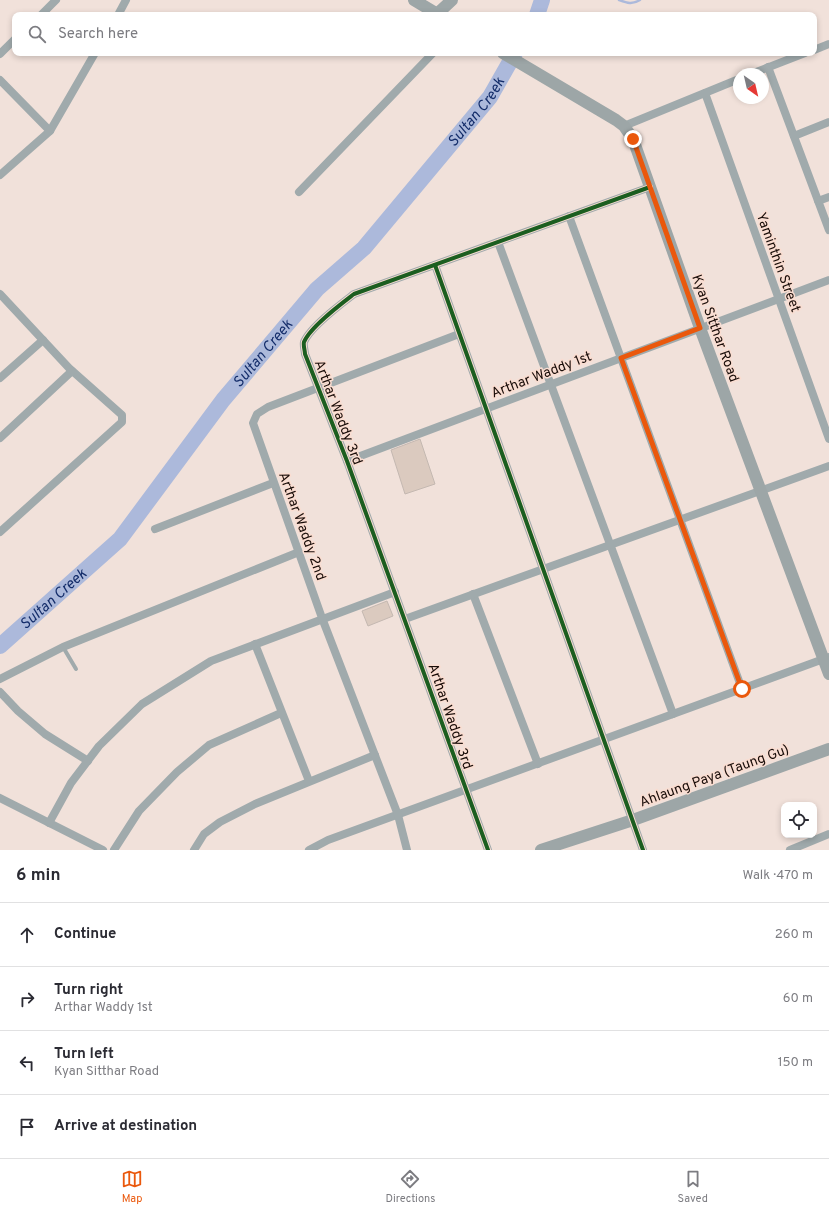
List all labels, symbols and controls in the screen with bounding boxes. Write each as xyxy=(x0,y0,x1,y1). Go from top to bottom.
search box xyxy=(12,12,817,56)
icon: search xyxy=(26,23,48,45)
text: Search here xyxy=(58,25,138,44)
north arrow xyxy=(733,68,769,104)
water label: Sultan Creek xyxy=(444,74,510,151)
route end xyxy=(624,130,642,148)
street label: Yaminthin Street xyxy=(752,210,803,315)
street label: Kyan Sitthar Road xyxy=(687,272,742,385)
water label: Sultan Creek xyxy=(230,316,298,392)
street label: Arthar Waddy 1st xyxy=(489,348,594,402)
street label: Arthar Waddy 3rd xyxy=(310,358,365,467)
street label: Arthar Waddy 2nd xyxy=(274,470,329,583)
water label: Sultan Creek xyxy=(17,565,92,635)
street label: Arthar Waddy 3rd xyxy=(423,661,476,772)
route start xyxy=(733,680,751,698)
street label: Ahlaung Paya (Taung Gu) xyxy=(637,741,792,811)
map controls xyxy=(781,802,817,838)
button: locate xyxy=(781,802,817,838)
text: 6 min xyxy=(16,865,60,887)
text: Walk · 470 m xyxy=(742,868,813,884)
icon: ahead xyxy=(16,924,38,946)
text: Continue xyxy=(54,925,116,944)
text: 260 m xyxy=(775,927,813,943)
text: Turn right xyxy=(54,981,123,1000)
icon: right xyxy=(16,988,38,1010)
text: 60 m xyxy=(783,991,813,1007)
text: Arthar Waddy 1st xyxy=(54,1000,153,1016)
text: Turn left xyxy=(54,1045,114,1064)
icon: left xyxy=(16,1052,38,1074)
text: 150 m xyxy=(778,1055,813,1071)
text: Kyan Sitthar Road xyxy=(54,1064,159,1080)
icon: arrive xyxy=(16,1116,38,1138)
text: Arrive at destination xyxy=(54,1117,197,1136)
tab: Map xyxy=(121,1168,143,1206)
tab: Directions xyxy=(385,1168,435,1206)
tab: Saved xyxy=(678,1168,708,1206)

